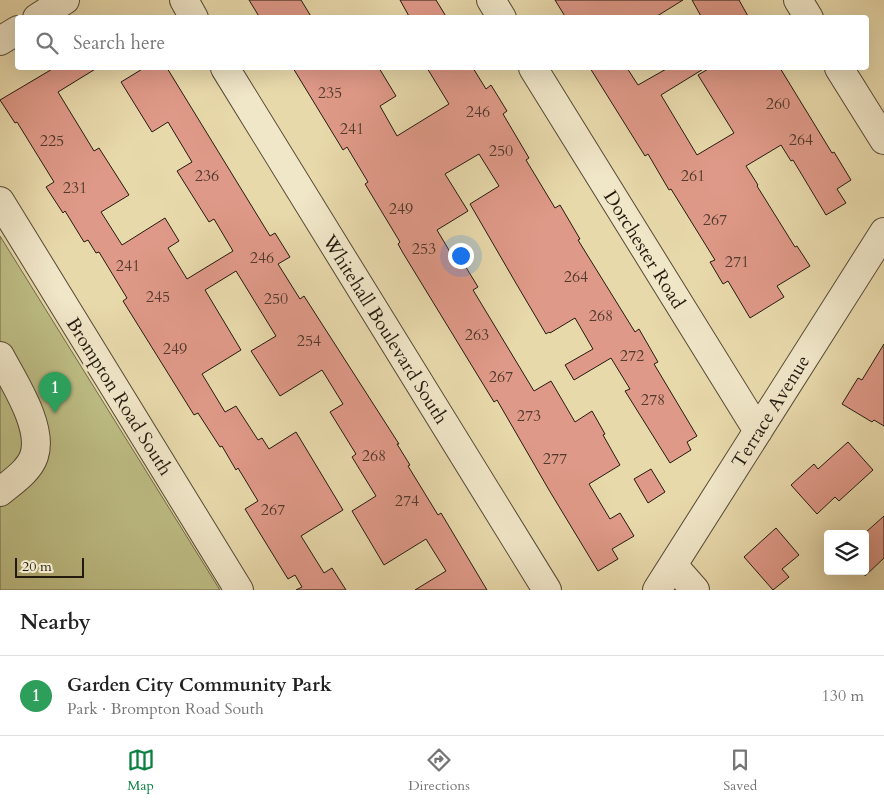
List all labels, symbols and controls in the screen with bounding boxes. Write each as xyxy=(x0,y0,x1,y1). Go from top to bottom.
search box xyxy=(15,15,869,70)
icon: search xyxy=(33,29,61,57)
text: Search here xyxy=(73,30,165,56)
house number: 235 xyxy=(318,82,342,104)
house number: 260 xyxy=(766,93,790,115)
house number: 246 xyxy=(466,101,490,123)
house number: 241 xyxy=(340,118,364,140)
house number: 264 xyxy=(789,129,813,151)
house number: 225 xyxy=(40,130,64,152)
house number: 250 xyxy=(489,140,513,162)
house number: 236 xyxy=(195,165,219,187)
house number: 261 xyxy=(681,165,705,187)
house number: 231 xyxy=(63,177,87,199)
street label: Dorchester Road xyxy=(597,185,691,314)
house number: 249 xyxy=(389,198,413,220)
house number: 267 xyxy=(703,209,727,231)
street label: Whitehall Boulevard South xyxy=(316,229,454,430)
house number: 253 xyxy=(412,238,436,260)
your location xyxy=(448,243,474,269)
house number: 246 xyxy=(250,247,274,269)
house number: 271 xyxy=(725,251,749,273)
house number: 241 xyxy=(116,255,140,277)
house number: 264 xyxy=(564,266,588,288)
house number: 245 xyxy=(146,286,170,308)
house number: 250 xyxy=(264,288,288,310)
house number: 268 xyxy=(589,305,613,327)
street label: Brompton Road South xyxy=(60,312,179,481)
house number: 263 xyxy=(465,324,489,346)
house number: 254 xyxy=(297,330,321,352)
house number: 249 xyxy=(163,338,187,360)
house number: 272 xyxy=(620,345,644,367)
street label: Terrace Avenue xyxy=(726,350,816,473)
house number: 267 xyxy=(489,366,513,388)
pin: 1 xyxy=(39,372,71,413)
house number: 278 xyxy=(641,389,665,411)
house number: 273 xyxy=(517,405,541,427)
house number: 268 xyxy=(362,445,386,467)
house number: 277 xyxy=(543,448,567,470)
house number: 274 xyxy=(395,490,419,512)
house number: 267 xyxy=(261,499,285,521)
map controls xyxy=(824,530,869,575)
button: layers xyxy=(824,530,869,575)
scale bar xyxy=(15,555,84,578)
text: 20 m xyxy=(22,557,52,576)
text: Nearby xyxy=(20,608,91,637)
text: Garden City Community Park xyxy=(67,672,332,698)
text: 1 xyxy=(32,685,40,707)
text: 130 m xyxy=(822,685,864,707)
text: Park · Brompton Road South xyxy=(67,698,264,720)
tab: Map xyxy=(127,746,155,795)
tab: Directions xyxy=(408,746,470,795)
tab: Saved xyxy=(723,746,757,795)

